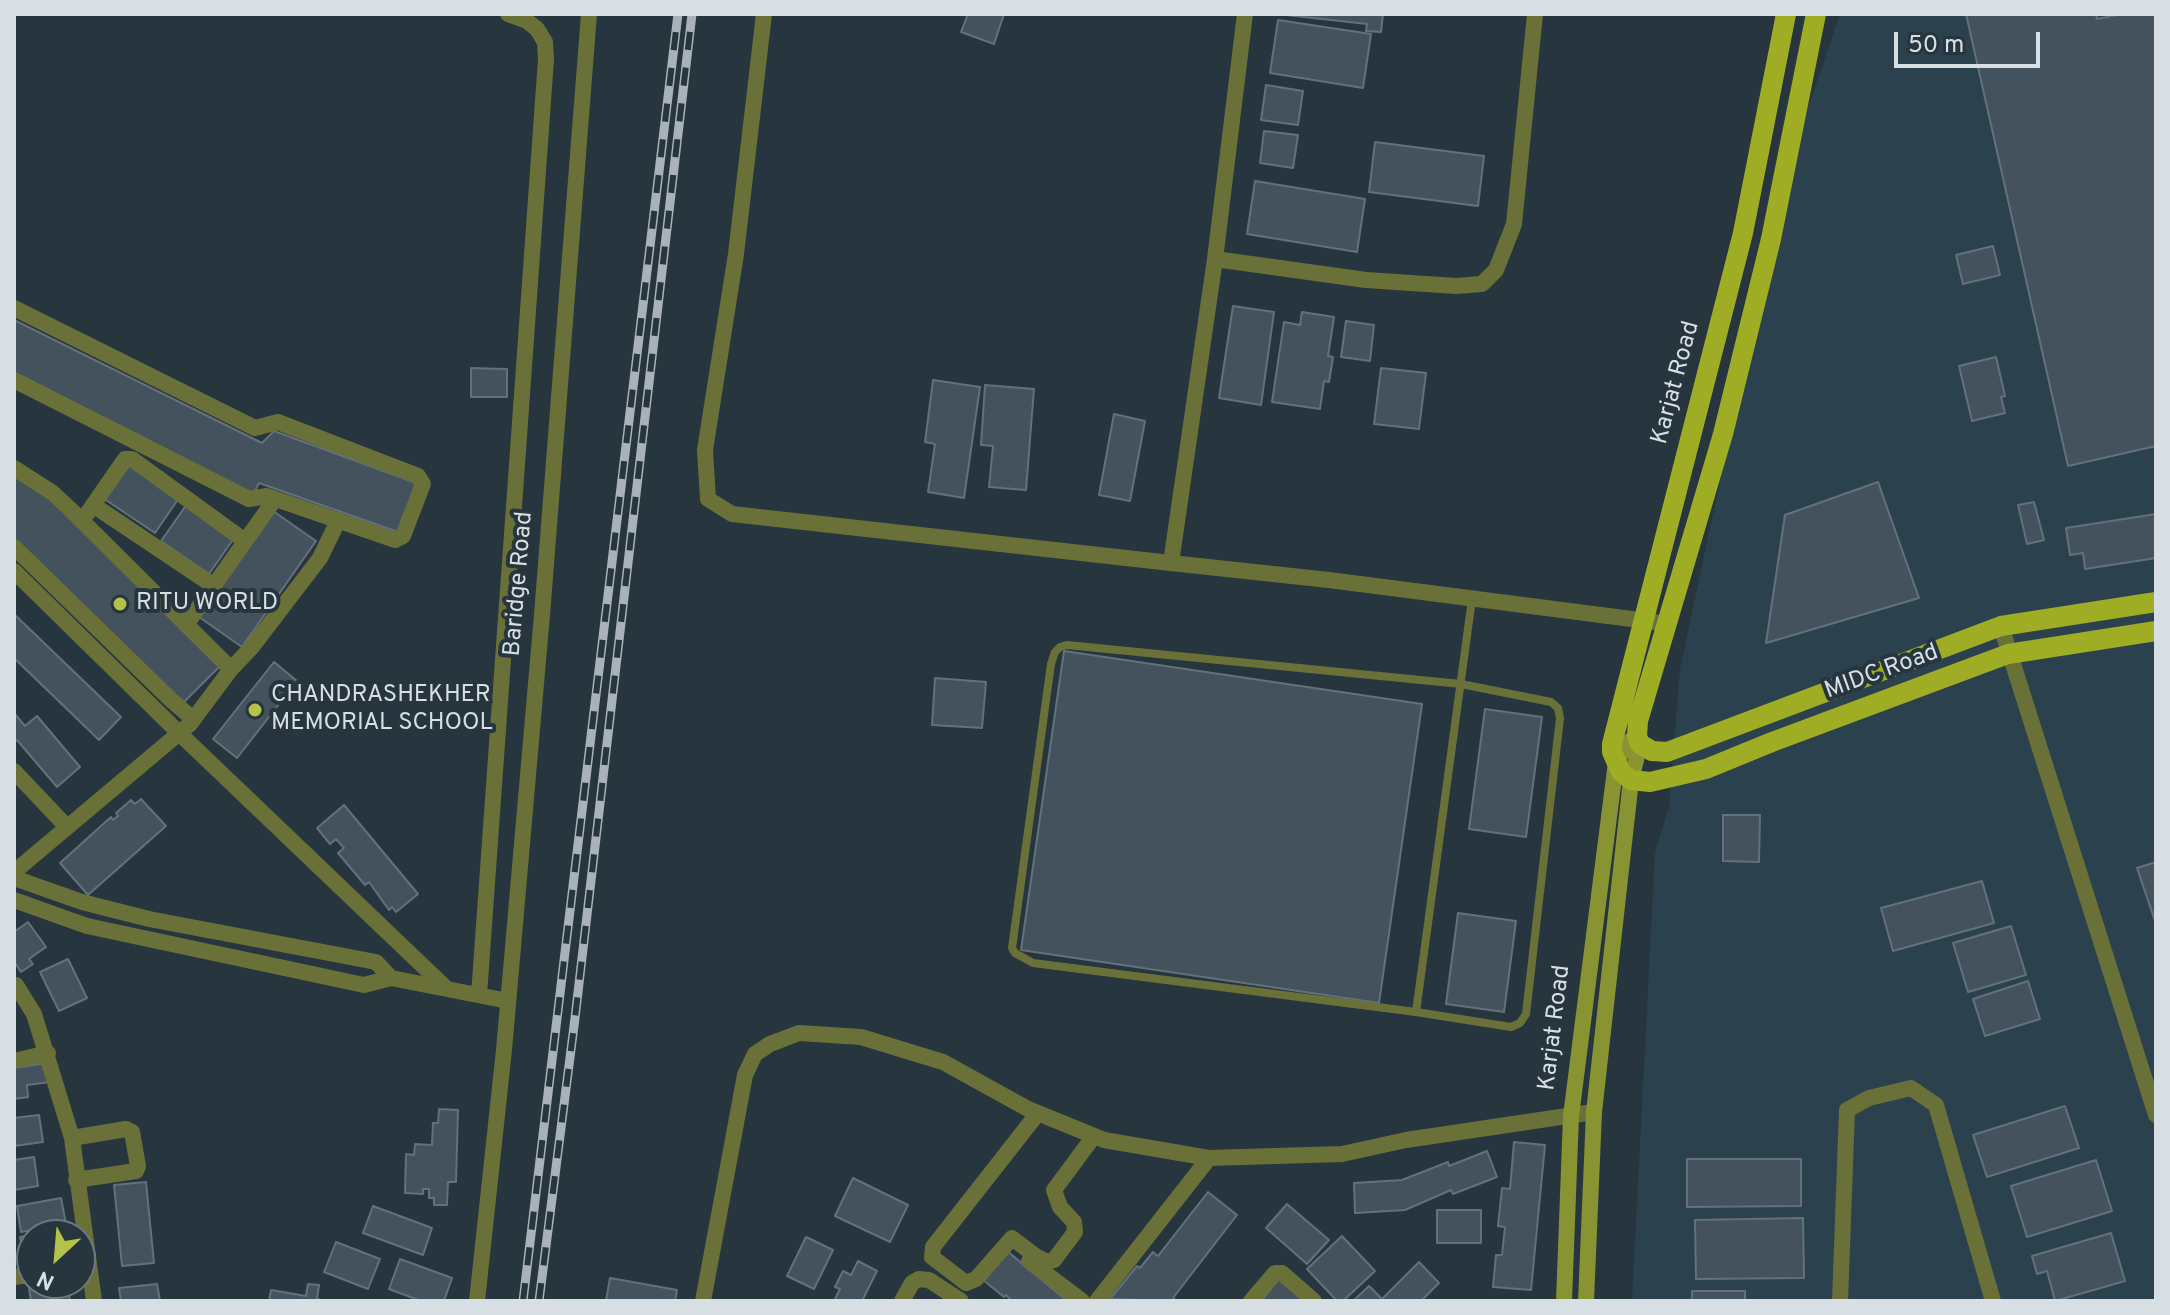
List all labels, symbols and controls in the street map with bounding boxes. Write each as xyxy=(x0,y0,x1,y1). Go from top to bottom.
scale bar xyxy=(1898,16,2044,66)
text: 50 m xyxy=(1908,31,1964,61)
street label: Karjat Road xyxy=(1647,318,1707,448)
street label: Baridge Road xyxy=(499,510,541,658)
place label: RITU WORLD xyxy=(136,590,278,618)
marker: RITU WORLD xyxy=(111,595,129,613)
street label: MIDC Road xyxy=(1821,639,1943,707)
place label: CHANDRASHEKHER MEMORIAL SCHOOL xyxy=(271,682,493,738)
marker: CHANDRASHEKHER MEMORIAL SCHOOL xyxy=(246,701,264,719)
street label: Karjat Road xyxy=(1534,964,1578,1092)
north arrow xyxy=(16,1219,96,1299)
text: N xyxy=(33,1264,59,1295)

